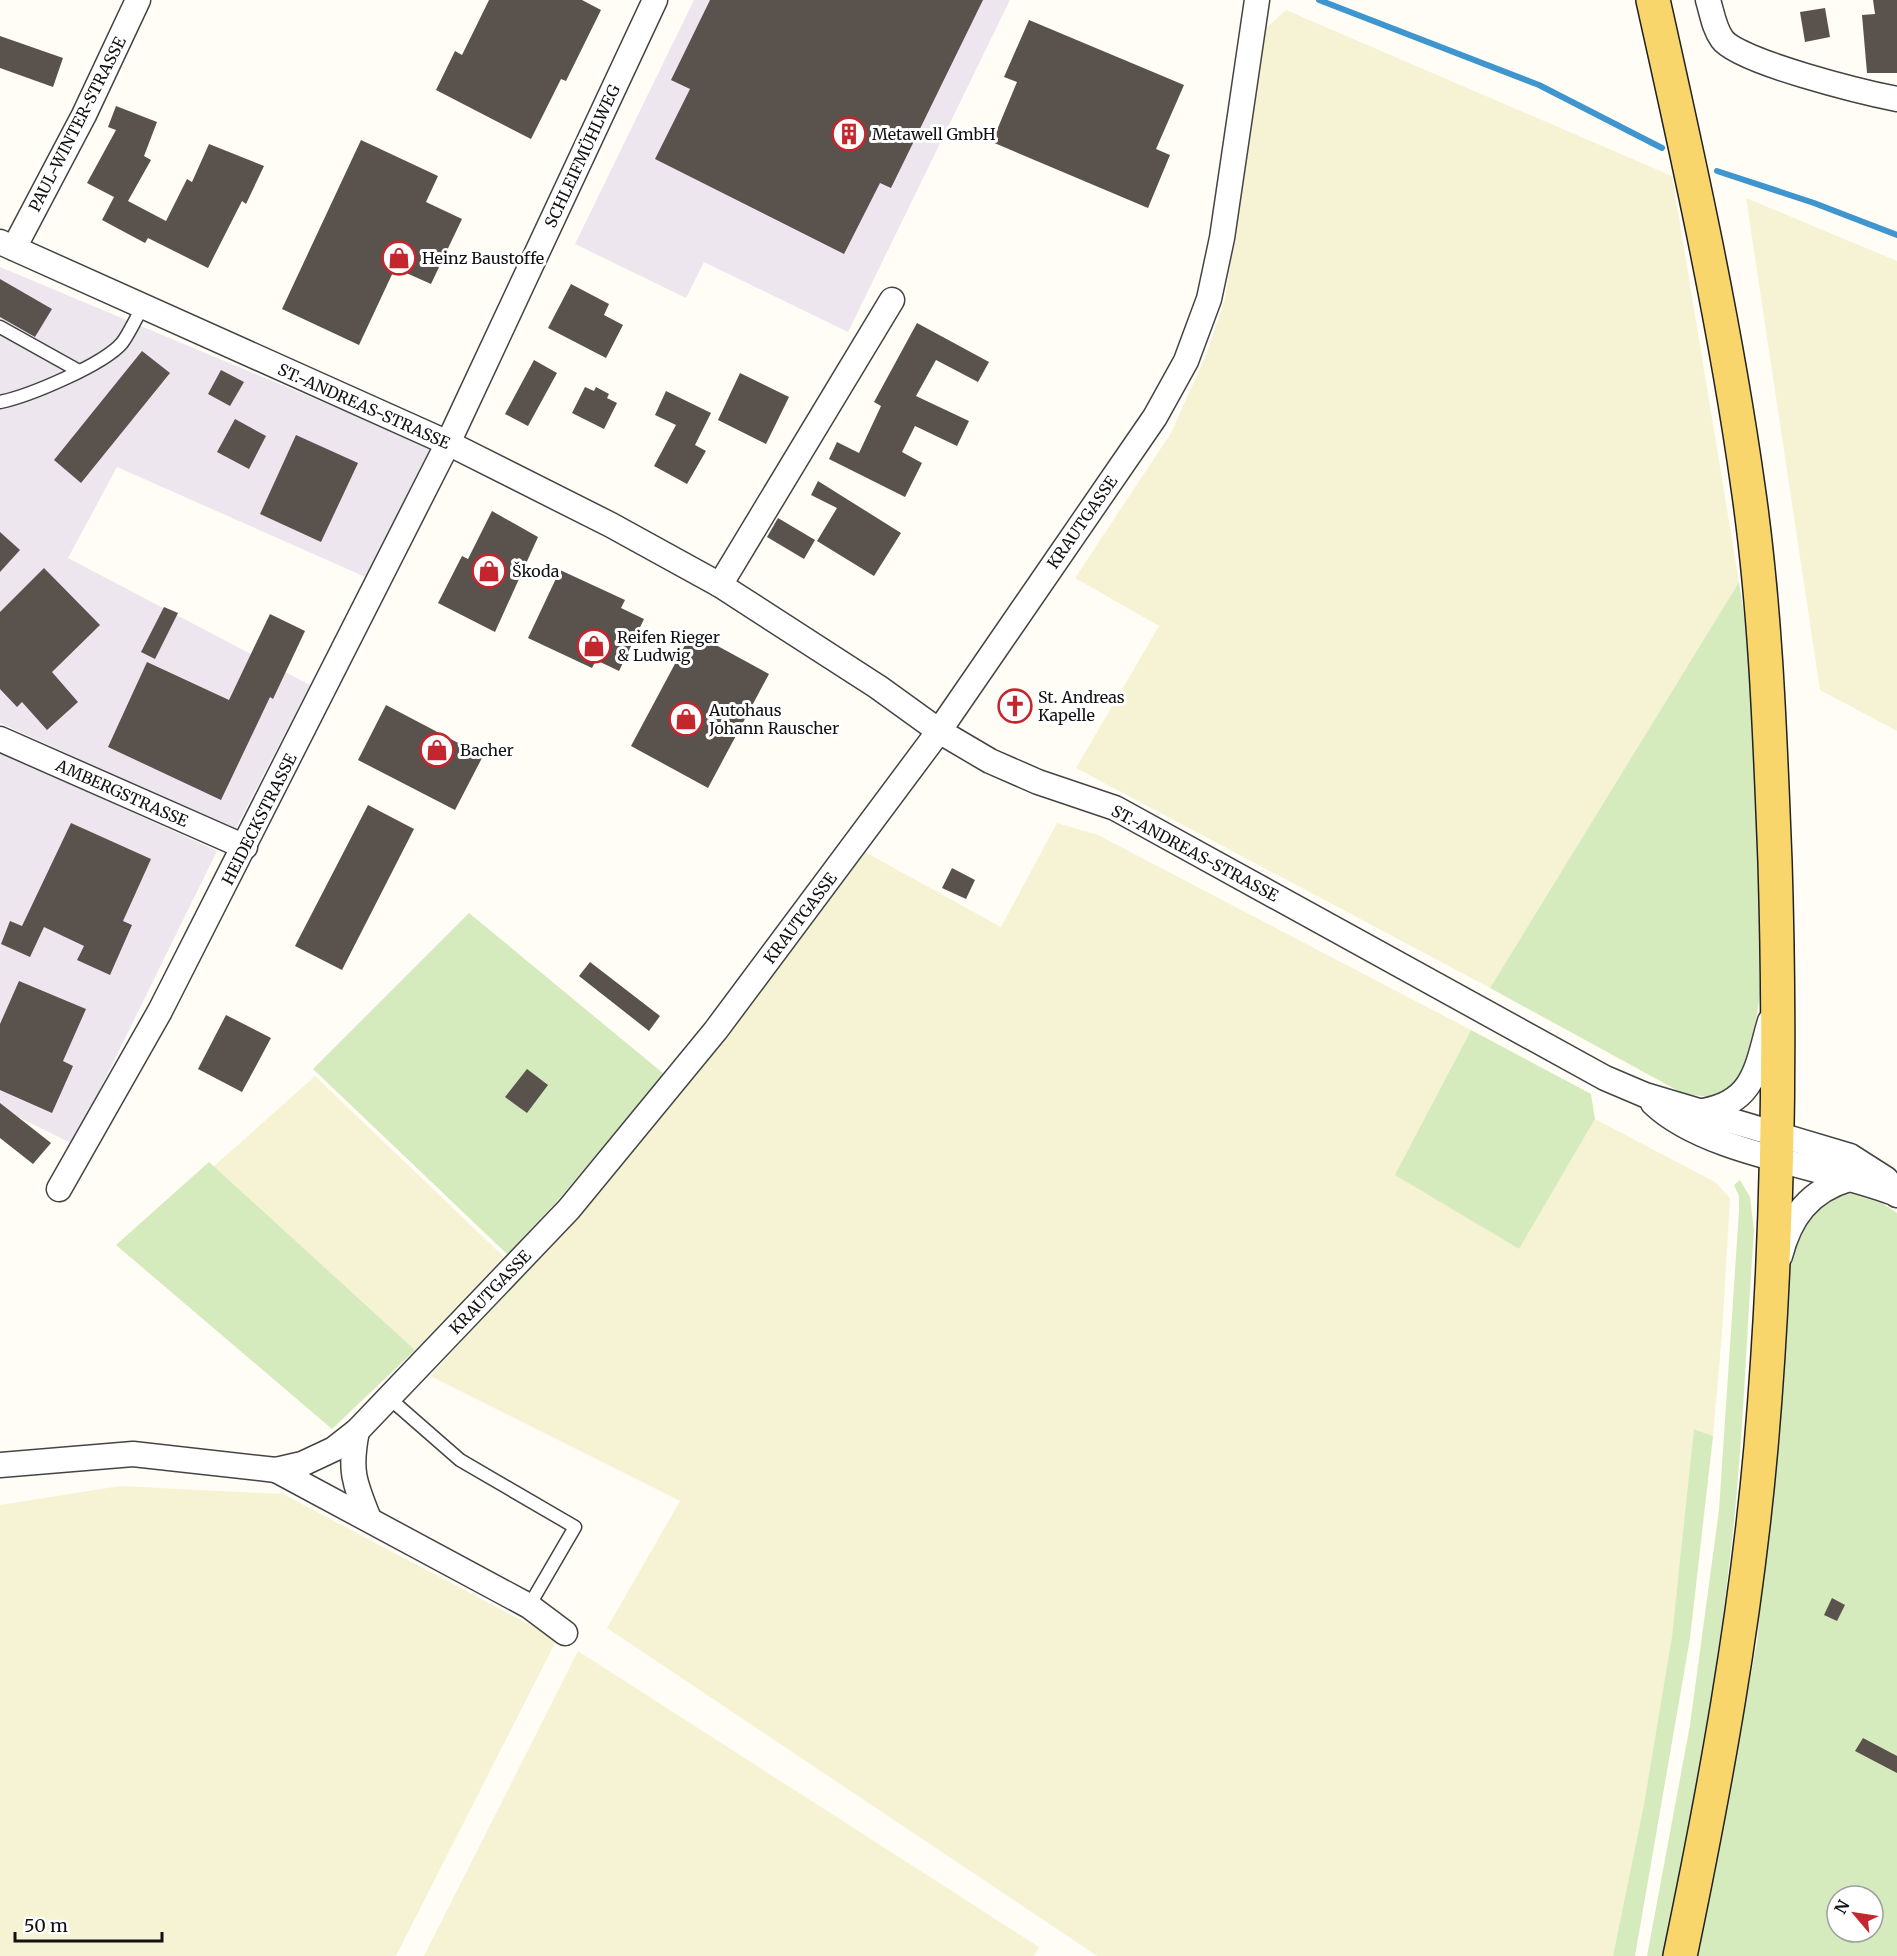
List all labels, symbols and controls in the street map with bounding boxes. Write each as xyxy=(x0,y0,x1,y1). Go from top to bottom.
street label: PAUL-WINTER-STRASSE xyxy=(24,33,130,215)
street label: SCHLEIFMÜHLWEG xyxy=(540,81,624,231)
building icon: Metawell GmbH xyxy=(831,116,867,152)
place label: Metawell GmbH xyxy=(872,124,996,144)
shop icon: Heinz Baustoffe xyxy=(381,240,417,276)
place label: Heinz Baustoffe xyxy=(422,248,544,268)
street label: ST.-ANDREAS-STRASSE xyxy=(275,359,454,453)
street label: KRAUTGASSE xyxy=(1043,471,1122,572)
shop icon: Škoda xyxy=(471,553,507,589)
place label: Škoda xyxy=(512,561,560,581)
place label: Reifen Rieger & Ludwig xyxy=(617,627,720,665)
shop icon: Reifen Rieger & Ludwig xyxy=(576,628,612,664)
place label: St. Andreas Kapelle xyxy=(1038,687,1125,725)
church icon: St. Andreas Kapelle xyxy=(997,688,1033,724)
place label: Autohaus Johann Rauscher xyxy=(708,700,839,738)
shop icon: Autohaus Johann Rauscher xyxy=(668,701,704,737)
shop icon: Bacher xyxy=(419,732,455,768)
place label: Bacher xyxy=(460,740,514,760)
street label: HEIDECKSTRASSE xyxy=(217,749,301,888)
street label: AMBERGSTRASSE xyxy=(52,754,192,831)
street label: ST.-ANDREAS-STRASSE xyxy=(1108,800,1283,906)
street label: KRAUTGASSE xyxy=(759,868,841,968)
street label: KRAUTGASSE xyxy=(445,1245,536,1338)
north arrow xyxy=(1825,1884,1885,1944)
text: N xyxy=(1830,1896,1854,1917)
scale bar xyxy=(15,1905,162,1943)
text: 50 m xyxy=(24,1914,68,1937)

